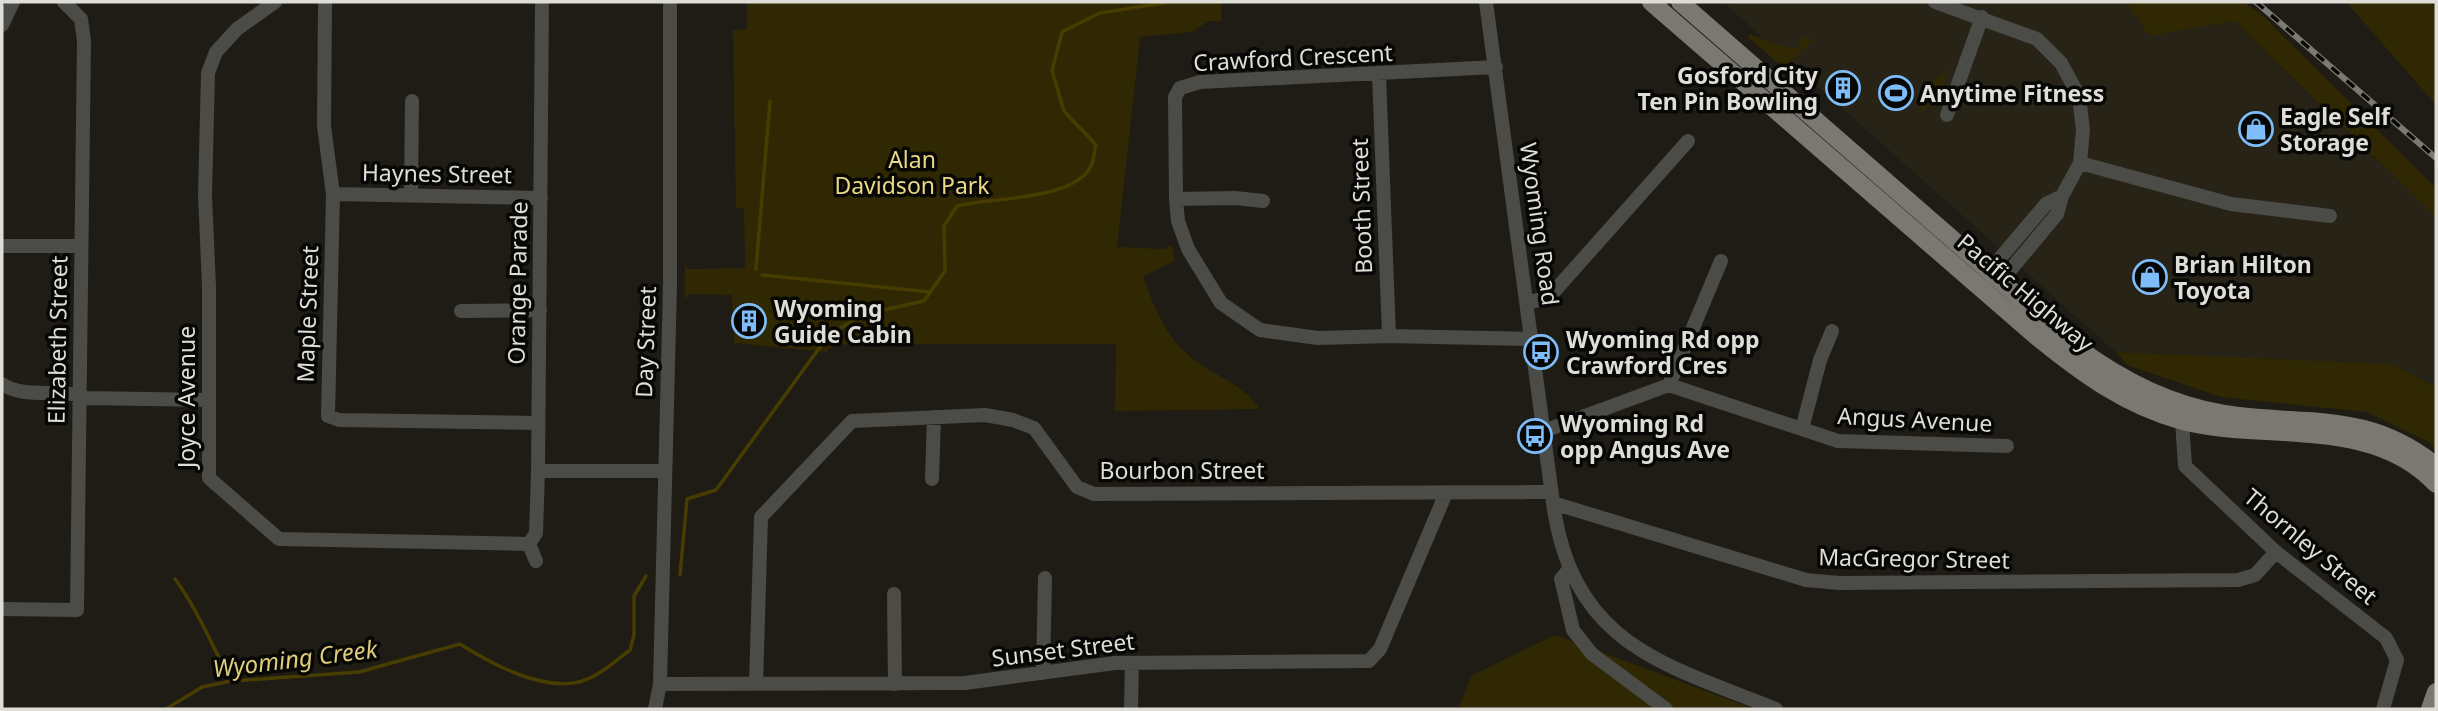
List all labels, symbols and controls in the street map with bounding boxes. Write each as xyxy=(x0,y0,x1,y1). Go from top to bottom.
street label: Crawford Crescent xyxy=(1192,36,1394,78)
place label: Gosford City Ten Pin Bowling xyxy=(1637,59,1819,117)
building icon: Gosford City Ten Pin Bowling xyxy=(1824,69,1862,107)
sports icon: Anytime Fitness xyxy=(1877,74,1915,112)
place label: Anytime Fitness xyxy=(1920,77,2104,109)
place label: Eagle Self Storage xyxy=(2280,100,2391,158)
shop icon: Eagle Self Storage xyxy=(2237,110,2275,148)
street label: Booth Street xyxy=(1343,138,1379,274)
street label: Wyoming Road xyxy=(1513,141,1567,307)
park label: Alan Davidson Park xyxy=(834,143,990,201)
street label: Haynes Street xyxy=(362,156,512,190)
street label: Orange Parade xyxy=(500,201,534,365)
street label: Pacific Highway xyxy=(1951,226,2101,359)
street label: Maple Street xyxy=(289,245,325,383)
place label: Brian Hilton Toyota xyxy=(2174,248,2312,306)
street label: Elizabeth Street xyxy=(40,256,74,424)
shop icon: Brian Hilton Toyota xyxy=(2131,258,2169,296)
street label: Day Street xyxy=(627,286,663,398)
place label: Wyoming Guide Cabin xyxy=(774,292,912,350)
building icon: Wyoming Guide Cabin xyxy=(730,302,768,340)
place label: Wyoming Rd opp Crawford Cres xyxy=(1566,323,1760,381)
street label: Joyce Avenue xyxy=(170,326,202,470)
bus stop icon: Wyoming Rd opp Crawford Cres xyxy=(1522,333,1560,371)
street label: Angus Avenue xyxy=(1837,399,1993,439)
place label: Wyoming Rd opp Angus Ave xyxy=(1560,407,1730,465)
bus stop icon: Wyoming Rd opp Angus Ave xyxy=(1516,417,1554,455)
street label: Bourbon Street xyxy=(1099,454,1265,486)
street label: Thornley Street xyxy=(2238,481,2384,611)
street label: MacGregor Street xyxy=(1818,540,2010,576)
street label: Sunset Street xyxy=(990,624,1136,674)
water label: Wyoming Creek xyxy=(211,631,380,684)

